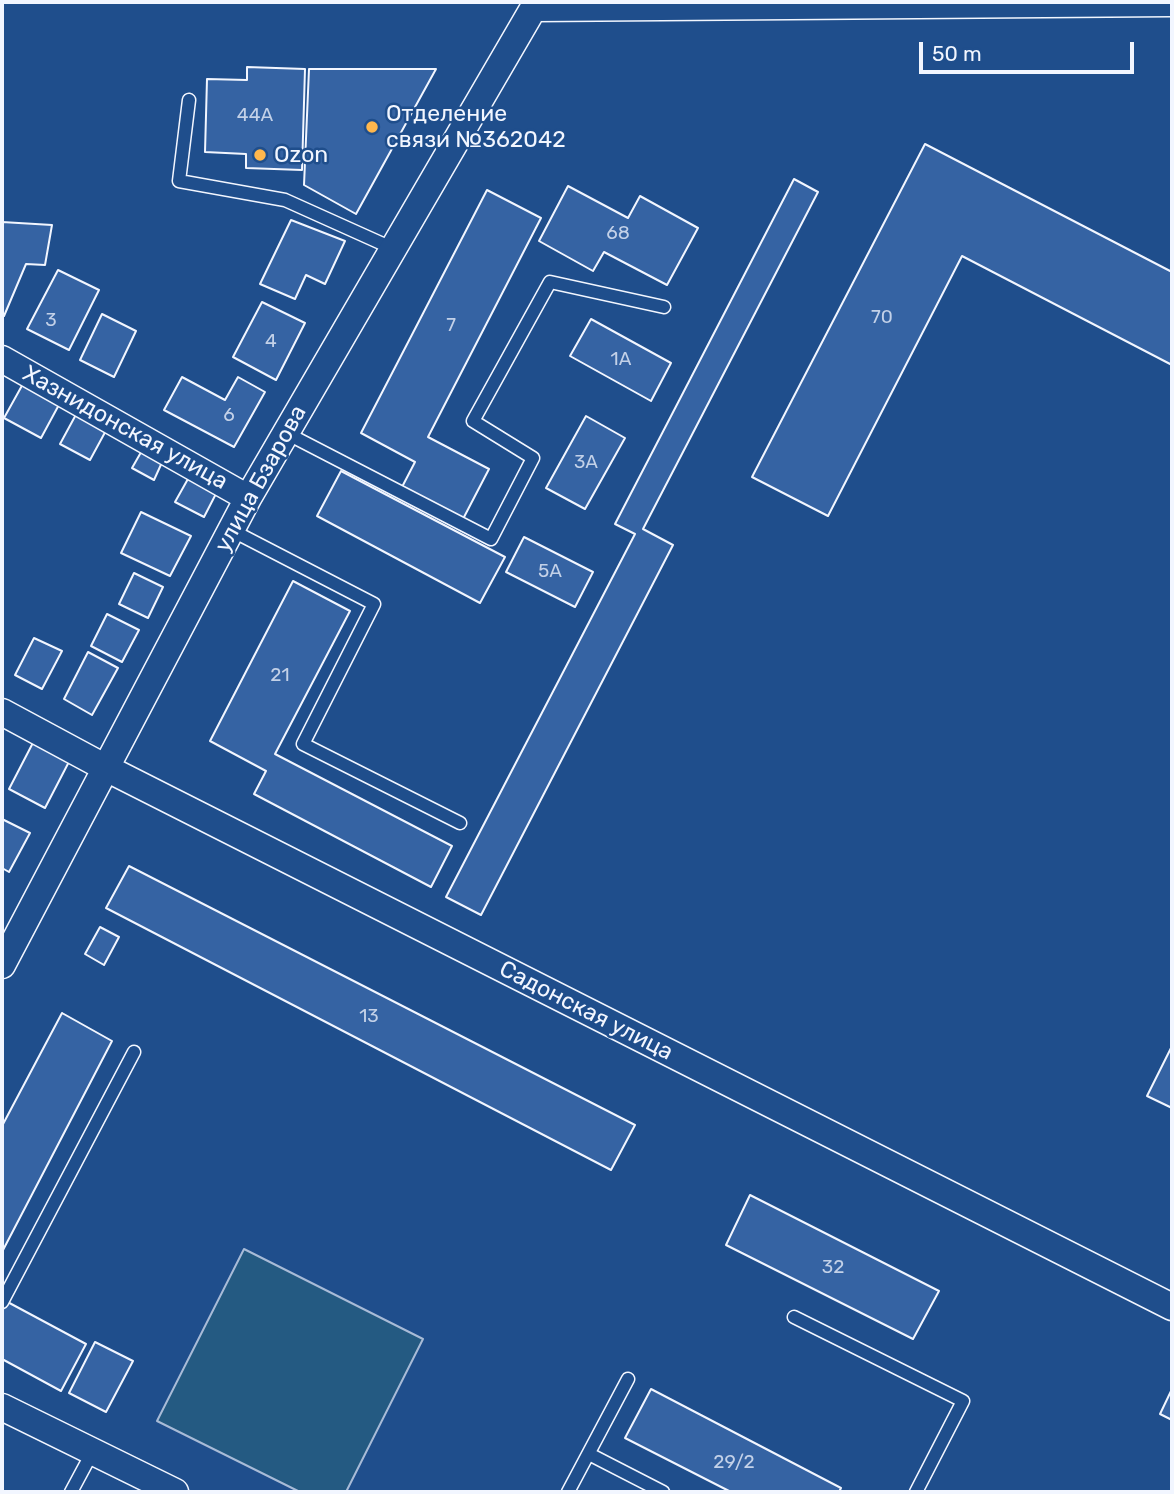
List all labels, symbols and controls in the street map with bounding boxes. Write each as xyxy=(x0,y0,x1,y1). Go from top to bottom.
scale bar xyxy=(922,28,1137,72)
text: 50 m xyxy=(932,41,982,66)
place label: Отделение связи №362042 xyxy=(386,100,566,154)
house number: 44А xyxy=(237,105,273,127)
marker: Отделение связи №362042 xyxy=(364,119,380,135)
place label: Ozon xyxy=(274,141,328,169)
marker: Ozon xyxy=(252,147,268,163)
house number: 68 xyxy=(606,223,630,245)
house number: 70 xyxy=(871,307,893,329)
house number: 3 xyxy=(45,310,57,332)
house number: 7 xyxy=(446,315,456,337)
house number: 4 xyxy=(265,331,277,353)
house number: 1А xyxy=(611,349,631,371)
street label: Хазнидонская улица xyxy=(18,360,232,496)
street label: улица Бзарова xyxy=(209,401,313,557)
house number: 6 xyxy=(223,405,235,427)
house number: 3А xyxy=(574,452,598,474)
house number: 5А xyxy=(538,561,562,583)
house number: 21 xyxy=(270,665,290,687)
street label: Садонская улица xyxy=(495,955,677,1067)
house number: 13 xyxy=(359,1006,379,1028)
house number: 32 xyxy=(822,1257,844,1279)
house number: 29/2 xyxy=(713,1452,755,1474)

